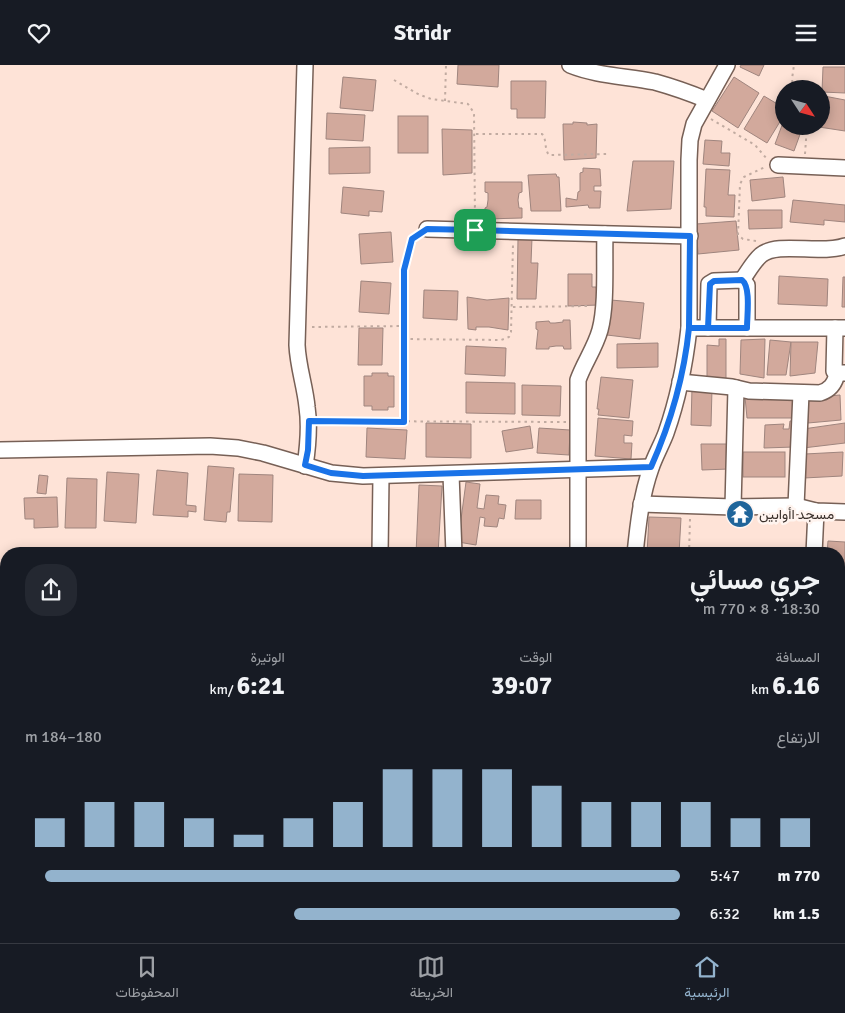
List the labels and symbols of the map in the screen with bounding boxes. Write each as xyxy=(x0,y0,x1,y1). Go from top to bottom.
north arrow xyxy=(775,80,830,135)
pin xyxy=(454,209,496,251)
temple icon: مسجد اأوابين xyxy=(725,499,755,529)
place label: مسجد اأوابين xyxy=(759,506,834,523)

